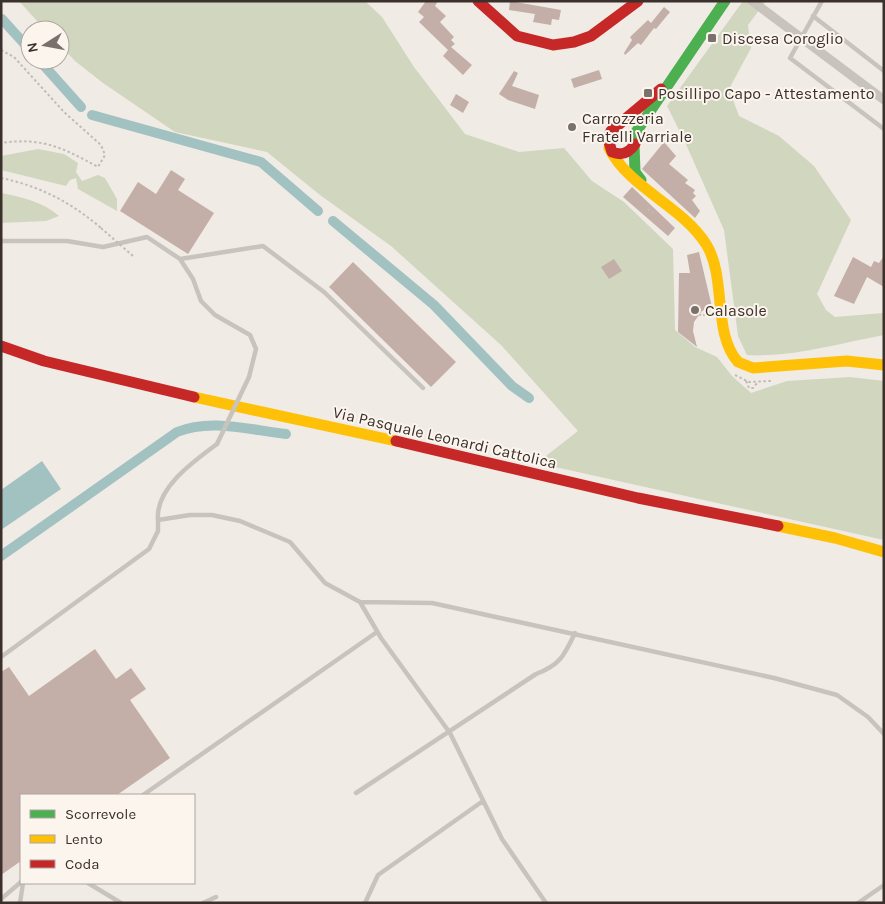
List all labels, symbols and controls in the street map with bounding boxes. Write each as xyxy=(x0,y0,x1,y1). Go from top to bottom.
north arrow xyxy=(20,20,70,70)
place label: Discesa Coroglio xyxy=(722,29,843,48)
marker: Discesa Coroglio xyxy=(706,32,718,44)
text: N xyxy=(23,41,42,54)
place label: Posillipo Capo - Attestamento xyxy=(658,84,875,103)
marker: Posillipo Capo - Attestamento xyxy=(642,87,654,99)
place label: Carrozzeria Fratelli Varriale xyxy=(582,109,692,146)
marker: Carrozzeria Fratelli Varriale xyxy=(566,121,578,133)
place label: Calasole xyxy=(705,301,767,320)
marker: Calasole xyxy=(689,304,701,316)
street label: Via Pasquale Leonardi Cattolica xyxy=(331,402,559,473)
legend xyxy=(20,794,195,884)
text: Scorrevole xyxy=(65,805,136,823)
text: Lento xyxy=(65,830,103,848)
text: Coda xyxy=(65,855,100,873)

